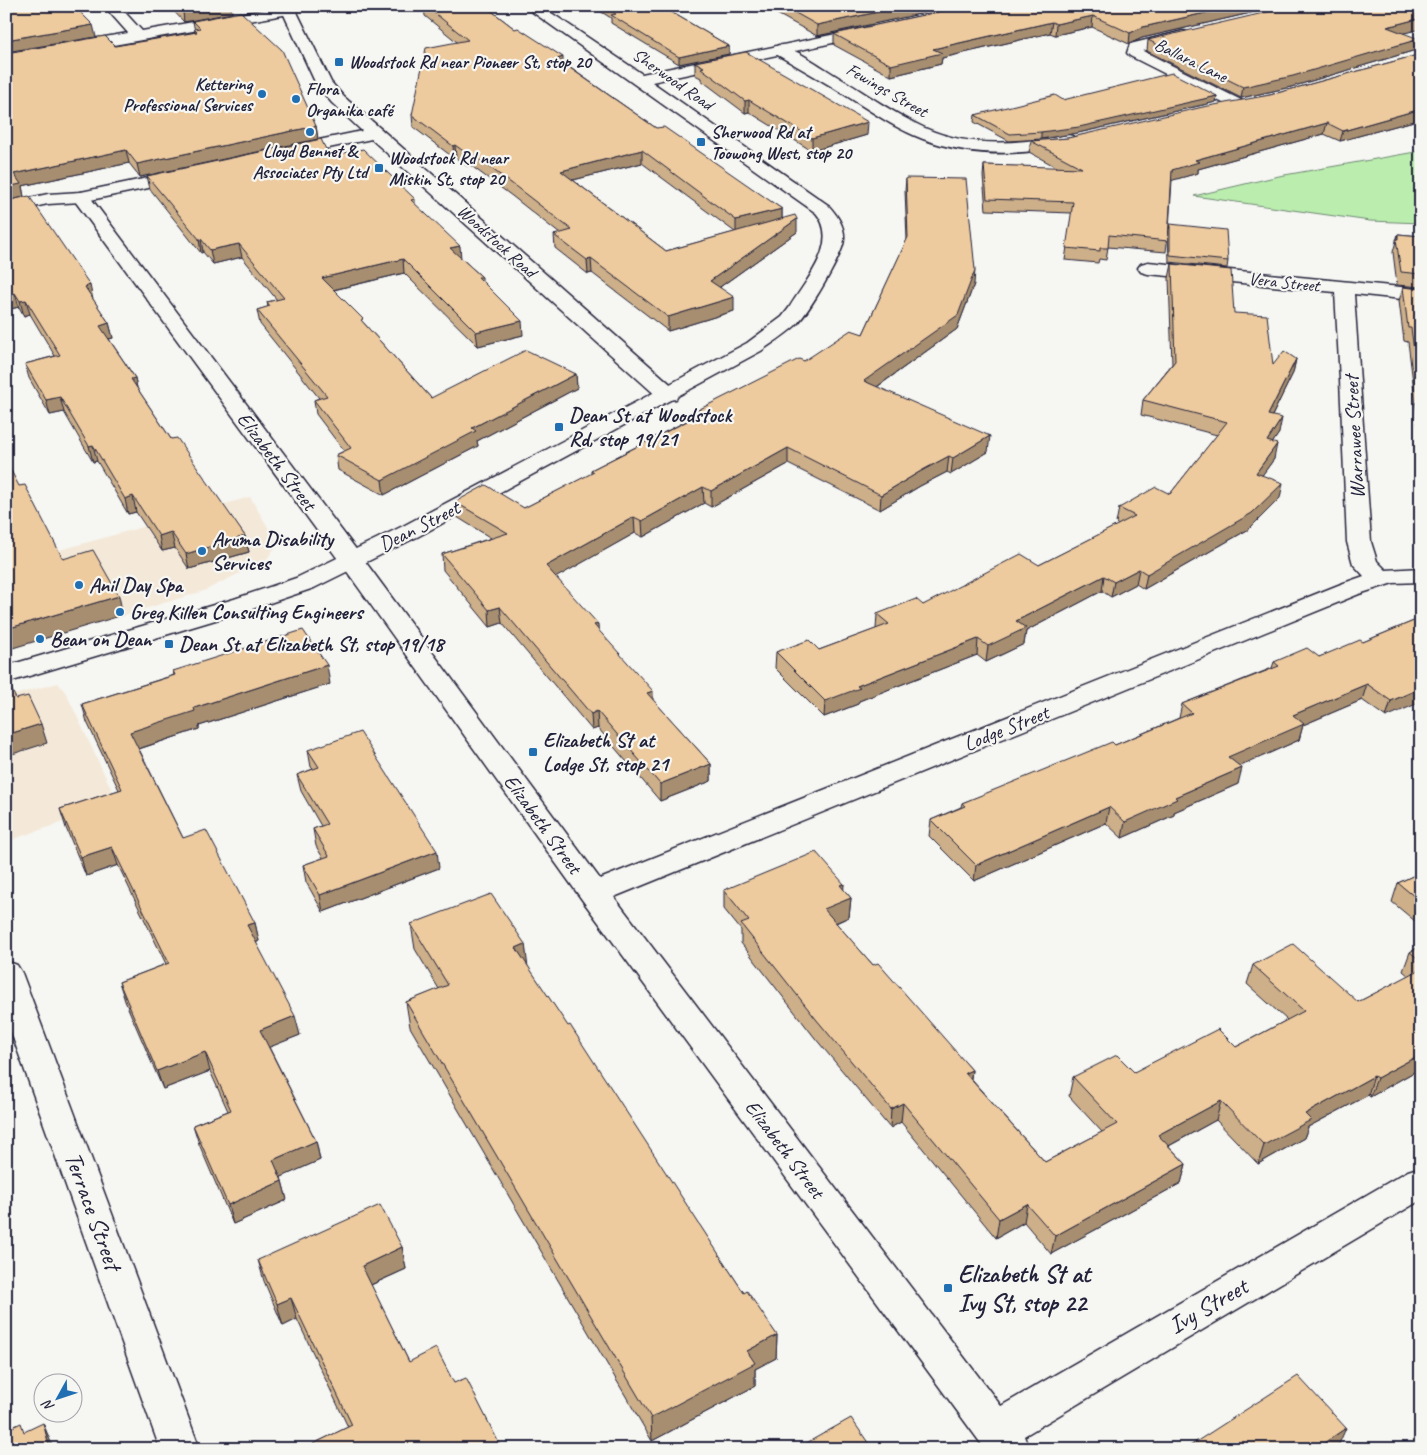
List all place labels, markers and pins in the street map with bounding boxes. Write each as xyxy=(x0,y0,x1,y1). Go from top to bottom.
place label: Woodstock Rd near Pioneer St, stop 20 xyxy=(349,51,593,73)
marker: Woodstock Rd near Pioneer St, stop 20 xyxy=(333,56,345,68)
place label: Kettering Professional Services xyxy=(123,73,254,116)
place label: Flora Organika café xyxy=(306,78,395,121)
marker: Kettering Professional Services xyxy=(256,88,268,100)
marker: Flora Organika café xyxy=(290,93,302,105)
place label: Sherwood Rd at Toowong West, stop 20 xyxy=(711,121,853,164)
marker: Lloyd Bennet & Associates Pty Ltd xyxy=(304,126,316,138)
marker: Sherwood Rd at Toowong West, stop 20 xyxy=(695,136,707,148)
place label: Lloyd Bennet & Associates Pty Ltd xyxy=(253,140,370,183)
place label: Woodstock Rd near Miskin St, stop 20 xyxy=(389,147,510,190)
marker: Woodstock Rd near Miskin St, stop 20 xyxy=(373,162,385,174)
place label: Dean St at Woodstock Rd, stop 19/21 xyxy=(569,402,733,452)
marker: Dean St at Woodstock Rd, stop 19/21 xyxy=(553,421,565,433)
place label: Aruma Disability Services xyxy=(212,526,335,576)
marker: Aruma Disability Services xyxy=(196,545,208,557)
place label: Anil Day Spa xyxy=(89,572,185,598)
marker: Anil Day Spa xyxy=(73,579,85,591)
place label: Greg Killen Consulting Engineers xyxy=(130,599,365,625)
marker: Greg Killen Consulting Engineers xyxy=(114,606,126,618)
place label: Bean on Dean xyxy=(50,626,153,652)
place label: Dean St at Elizabeth St, stop 19/18 xyxy=(179,631,446,657)
marker: Bean on Dean xyxy=(34,633,46,645)
marker: Dean St at Elizabeth St, stop 19/18 xyxy=(163,638,175,650)
place label: Elizabeth St at Lodge St, stop 21 xyxy=(543,727,671,777)
marker: Elizabeth St at Lodge St, stop 21 xyxy=(527,746,539,758)
place label: Elizabeth St at Ivy St, stop 22 xyxy=(958,1258,1093,1319)
marker: Elizabeth St at Ivy St, stop 22 xyxy=(942,1282,954,1294)

